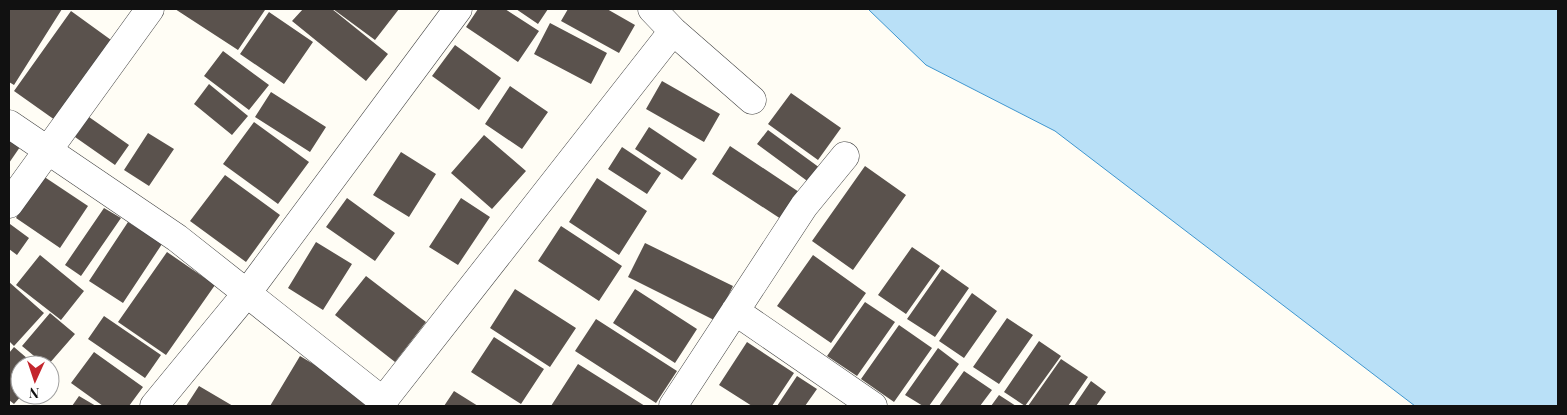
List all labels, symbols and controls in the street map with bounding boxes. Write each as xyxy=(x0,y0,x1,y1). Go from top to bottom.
north arrow xyxy=(10,355,60,405)
text: N xyxy=(29,384,40,403)

